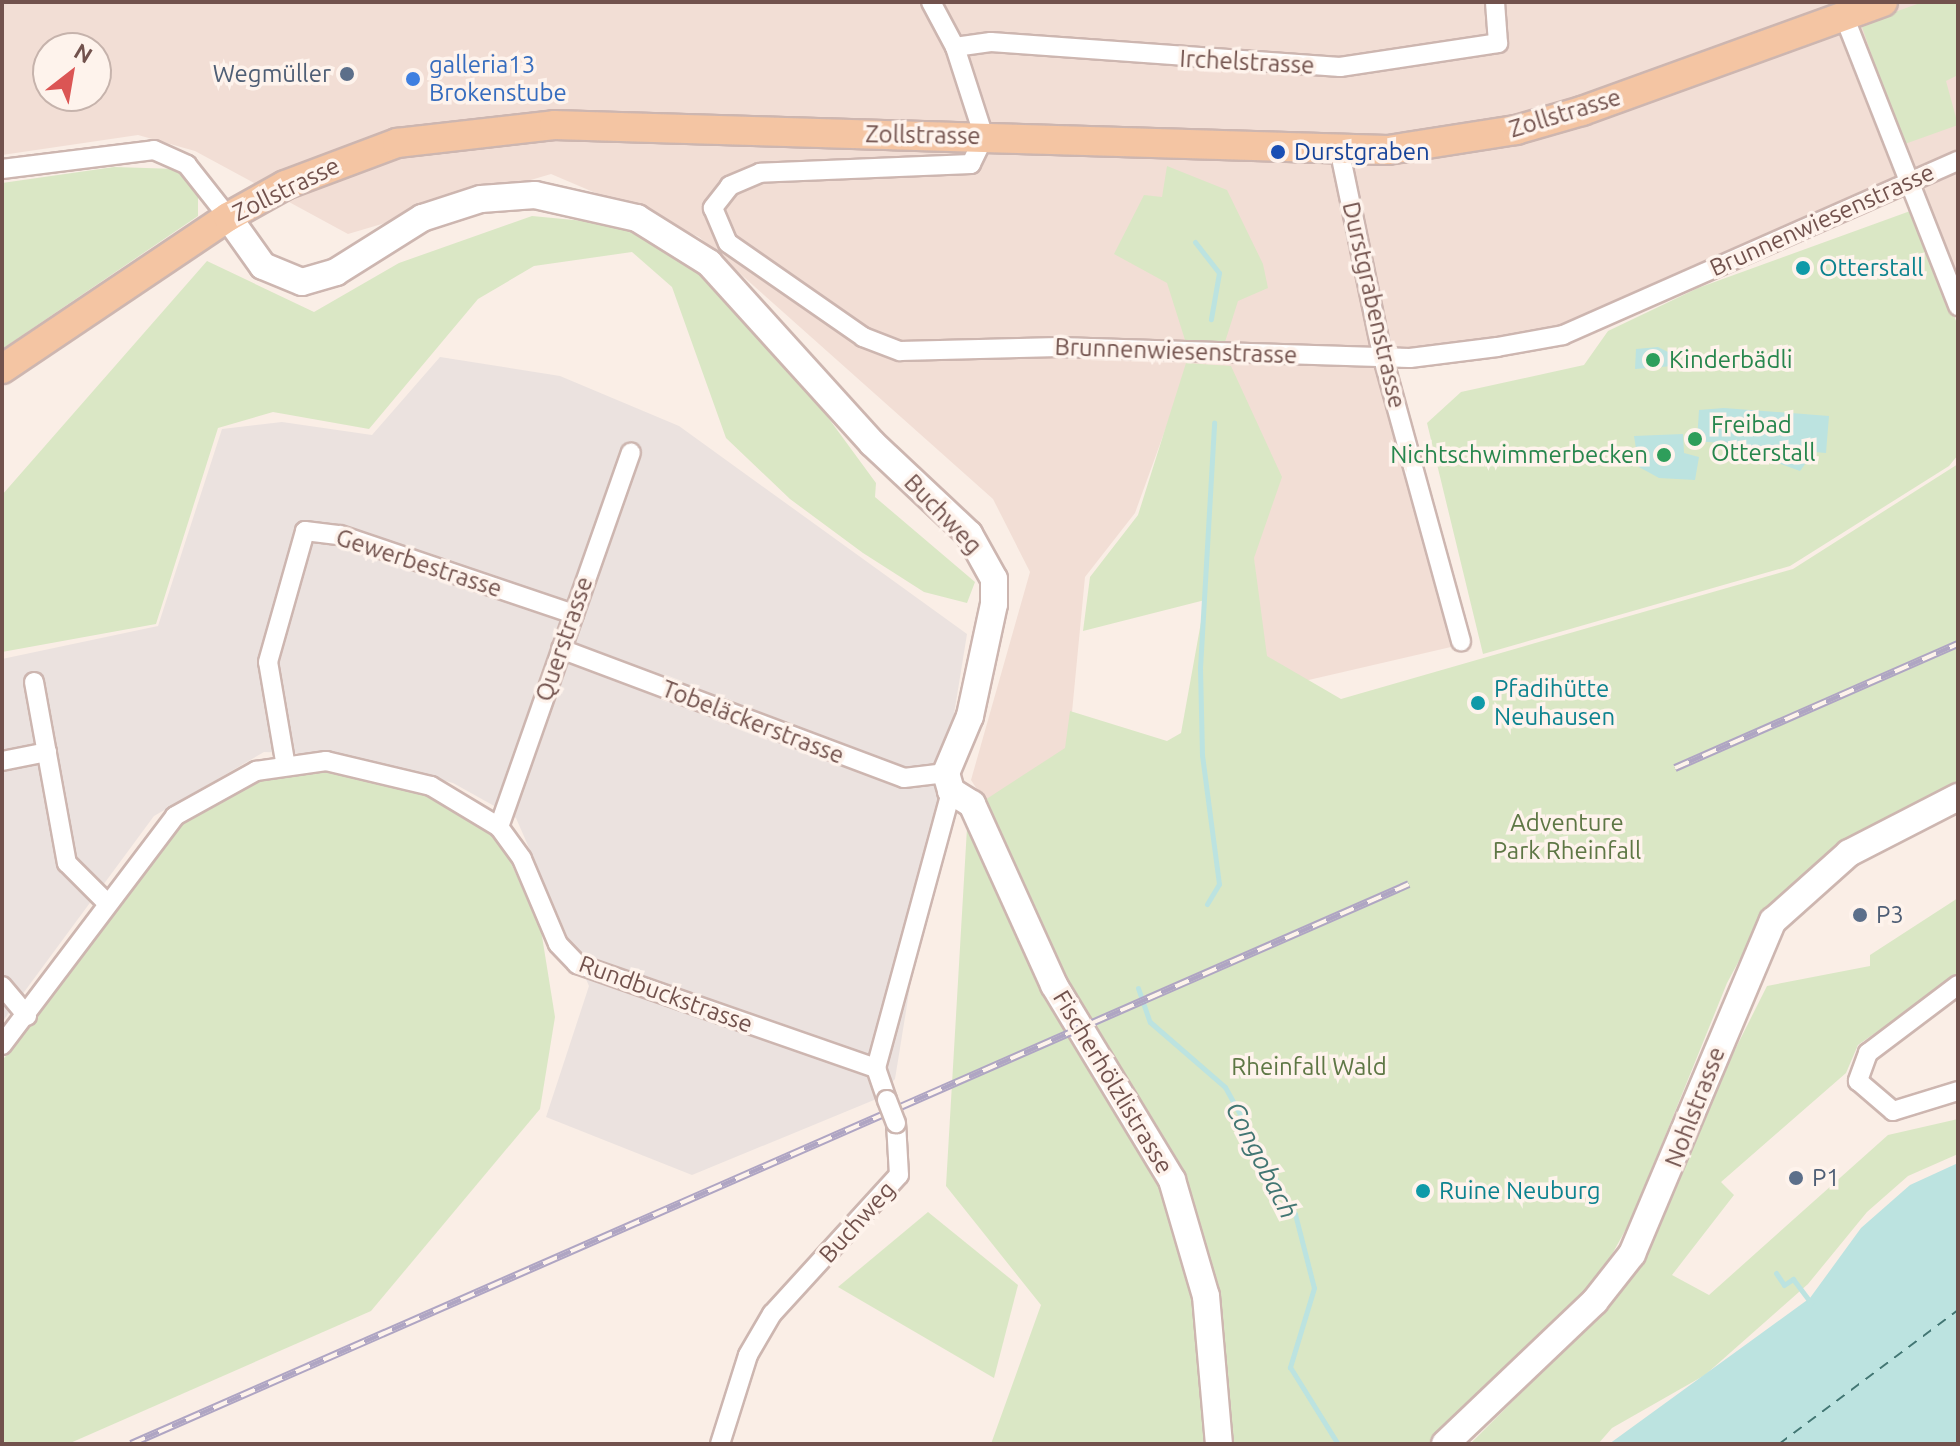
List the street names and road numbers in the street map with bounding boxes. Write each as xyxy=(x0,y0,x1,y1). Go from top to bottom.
street label: Irchelstrasse xyxy=(1179,44,1315,80)
street label: Zollstrasse xyxy=(1506,82,1624,144)
street label: Zollstrasse xyxy=(865,120,981,150)
street label: Zollstrasse xyxy=(228,151,344,227)
street label: Brunnenwiesenstrasse xyxy=(1705,157,1939,283)
street label: Durstgrabenstrasse xyxy=(1336,199,1412,411)
street label: Brunnenwiesenstrasse xyxy=(1054,332,1298,370)
street label: Buchweg xyxy=(898,468,988,560)
street label: Gewerbestrasse xyxy=(332,523,506,603)
street label: Querstrasse xyxy=(529,573,599,705)
street label: Tobeläckerstrasse xyxy=(658,674,848,770)
street label: Rundbuckstrasse xyxy=(575,949,757,1039)
street label: Fischerhölzlistrasse xyxy=(1047,985,1179,1179)
street label: Nohlstrasse xyxy=(1659,1043,1731,1171)
street label: Buchweg xyxy=(813,1175,901,1269)

